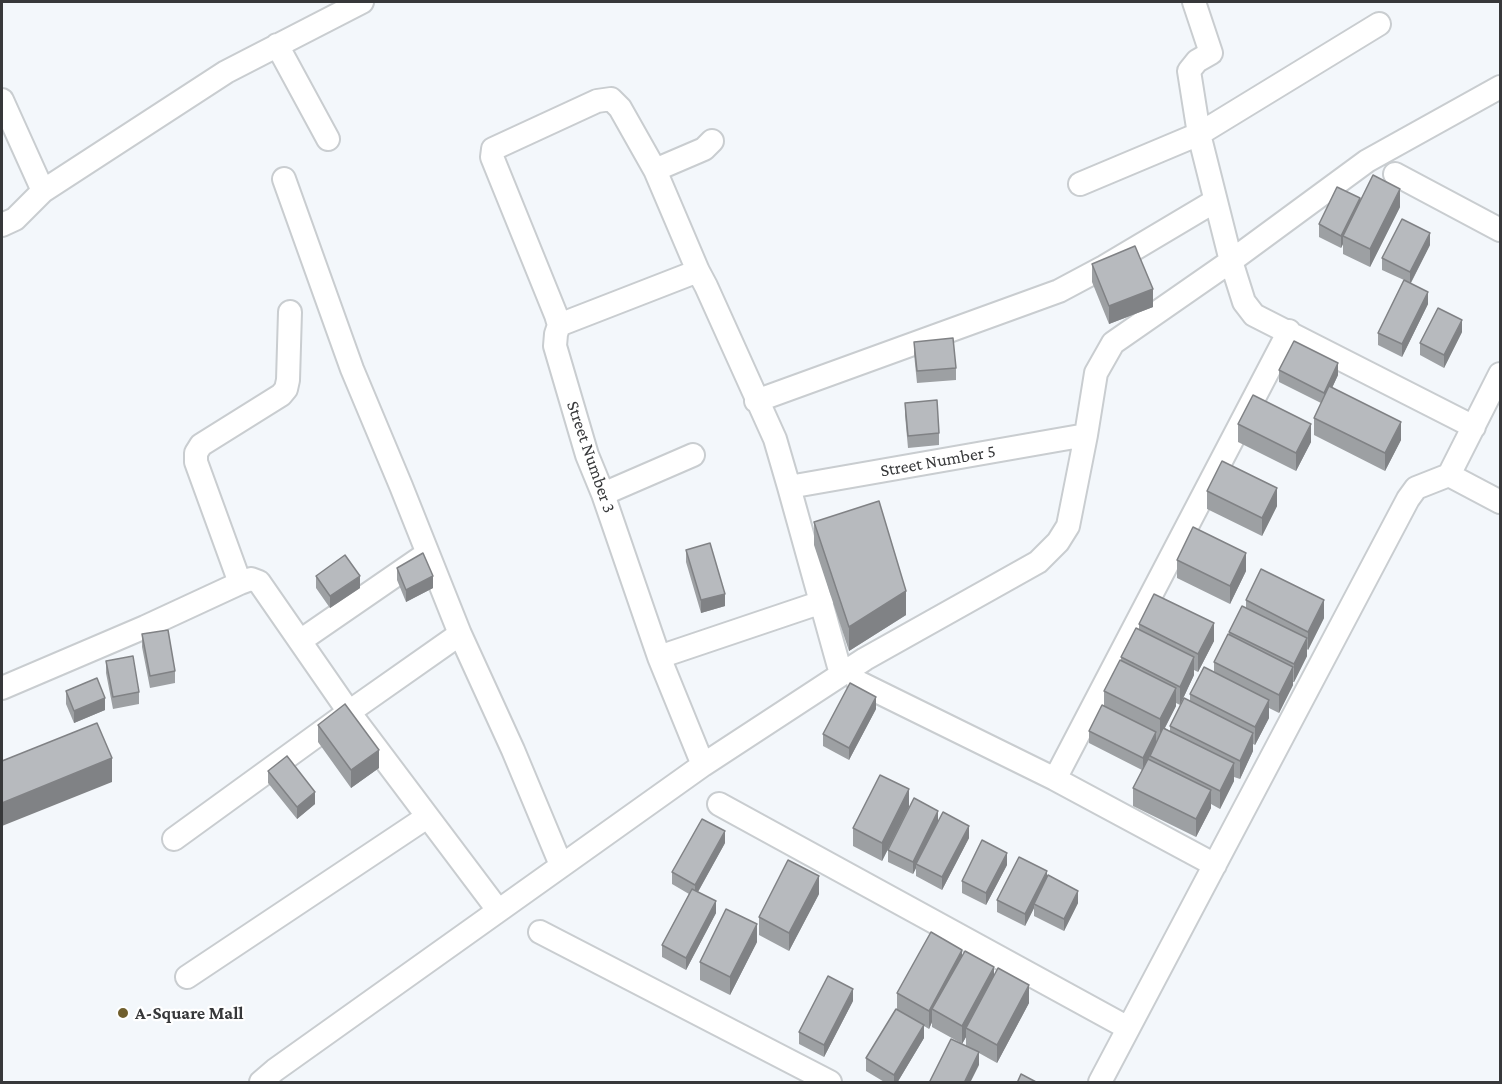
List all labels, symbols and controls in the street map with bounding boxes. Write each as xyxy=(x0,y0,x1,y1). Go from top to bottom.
street label: Street Number 3 xyxy=(562,398,620,516)
street label: Street Number 5 xyxy=(879,440,997,482)
place label: A-Square Mall xyxy=(135,1002,244,1024)
marker: A-Square Mall xyxy=(116,1006,130,1020)

